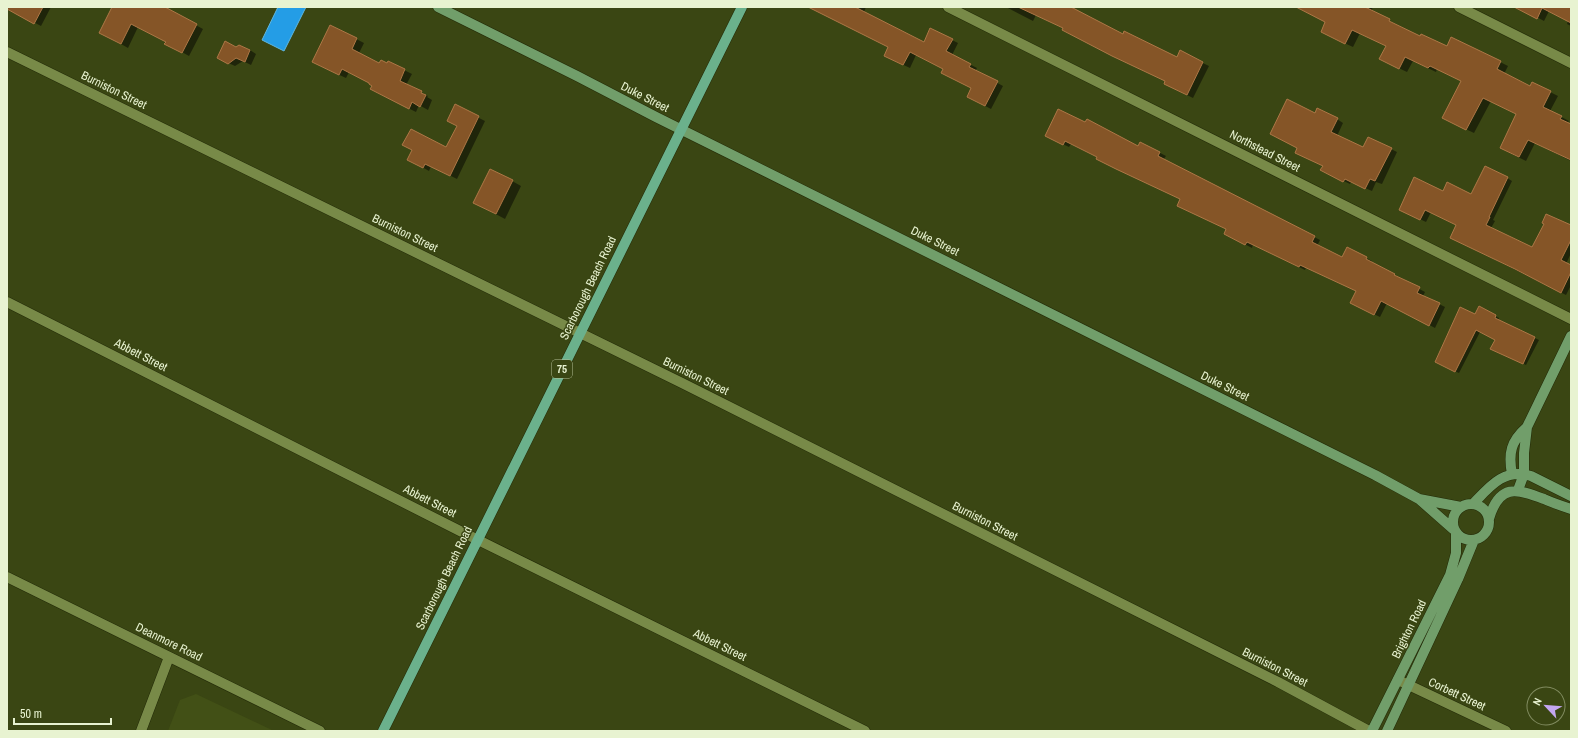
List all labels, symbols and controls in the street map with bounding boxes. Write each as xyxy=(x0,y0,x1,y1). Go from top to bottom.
street label: Burniston Street xyxy=(79,67,150,113)
street label: Duke Street xyxy=(618,78,672,116)
street label: Northstead Street xyxy=(1227,126,1303,176)
street label: Burniston Street xyxy=(370,210,441,256)
street label: Duke Street xyxy=(908,222,962,260)
street label: Scarborough Beach Road xyxy=(556,234,620,342)
street label: Abbett Street xyxy=(111,334,170,375)
street label: Burniston Street xyxy=(661,353,732,399)
road number: 75 xyxy=(552,360,572,378)
street label: Duke Street xyxy=(1198,367,1252,405)
street label: Abbett Street xyxy=(400,480,459,521)
street label: Burniston Street xyxy=(950,498,1021,544)
street label: Scarborough Beach Road xyxy=(412,524,476,632)
street label: Brighton Road xyxy=(1388,597,1430,661)
street label: Deanmore Road xyxy=(133,619,205,665)
street label: Abbett Street xyxy=(690,625,750,665)
street label: Burniston Street xyxy=(1240,644,1311,690)
street label: Corbett Street xyxy=(1426,674,1488,714)
north arrow xyxy=(1526,686,1566,726)
text: N xyxy=(1529,696,1545,708)
scale bar xyxy=(14,700,111,726)
text: 50 m xyxy=(20,706,42,722)

